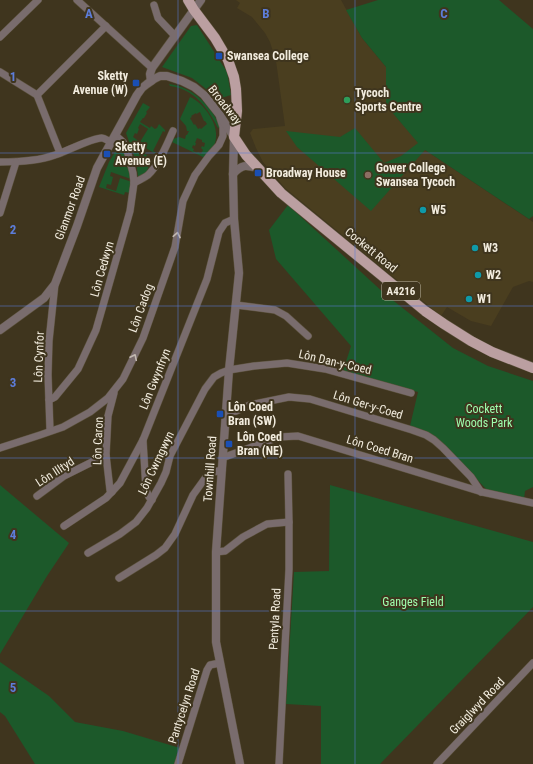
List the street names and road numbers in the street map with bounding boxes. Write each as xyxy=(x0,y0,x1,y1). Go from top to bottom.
street label: Broadway xyxy=(205,82,245,128)
street label: Glanmor Road xyxy=(52,174,88,242)
street label: Cockett Road xyxy=(342,225,400,275)
street label: Lôn Cedwyn xyxy=(87,239,117,298)
street label: Lôn Cadog xyxy=(126,282,156,334)
road number: A4216 xyxy=(382,282,420,300)
street label: Lôn Cynfor xyxy=(31,331,47,383)
street label: Lôn Gwynfryn xyxy=(136,346,174,411)
street label: Lôn Dan-y-Coed xyxy=(297,347,373,377)
street label: Lôn Ger-y-Coed xyxy=(332,388,405,422)
street label: Lôn Caron xyxy=(90,416,106,465)
street label: Lôn Cwmgwyn xyxy=(135,429,177,497)
street label: Lôn Coed Bran xyxy=(345,432,415,466)
street label: Townhill Road xyxy=(201,435,219,503)
street label: Lôn Illtyd xyxy=(33,454,77,490)
street label: Pentyla Road xyxy=(266,588,284,650)
street label: Pantycelyn Road xyxy=(165,667,203,745)
street label: Graiglwyd Road xyxy=(447,675,507,737)

